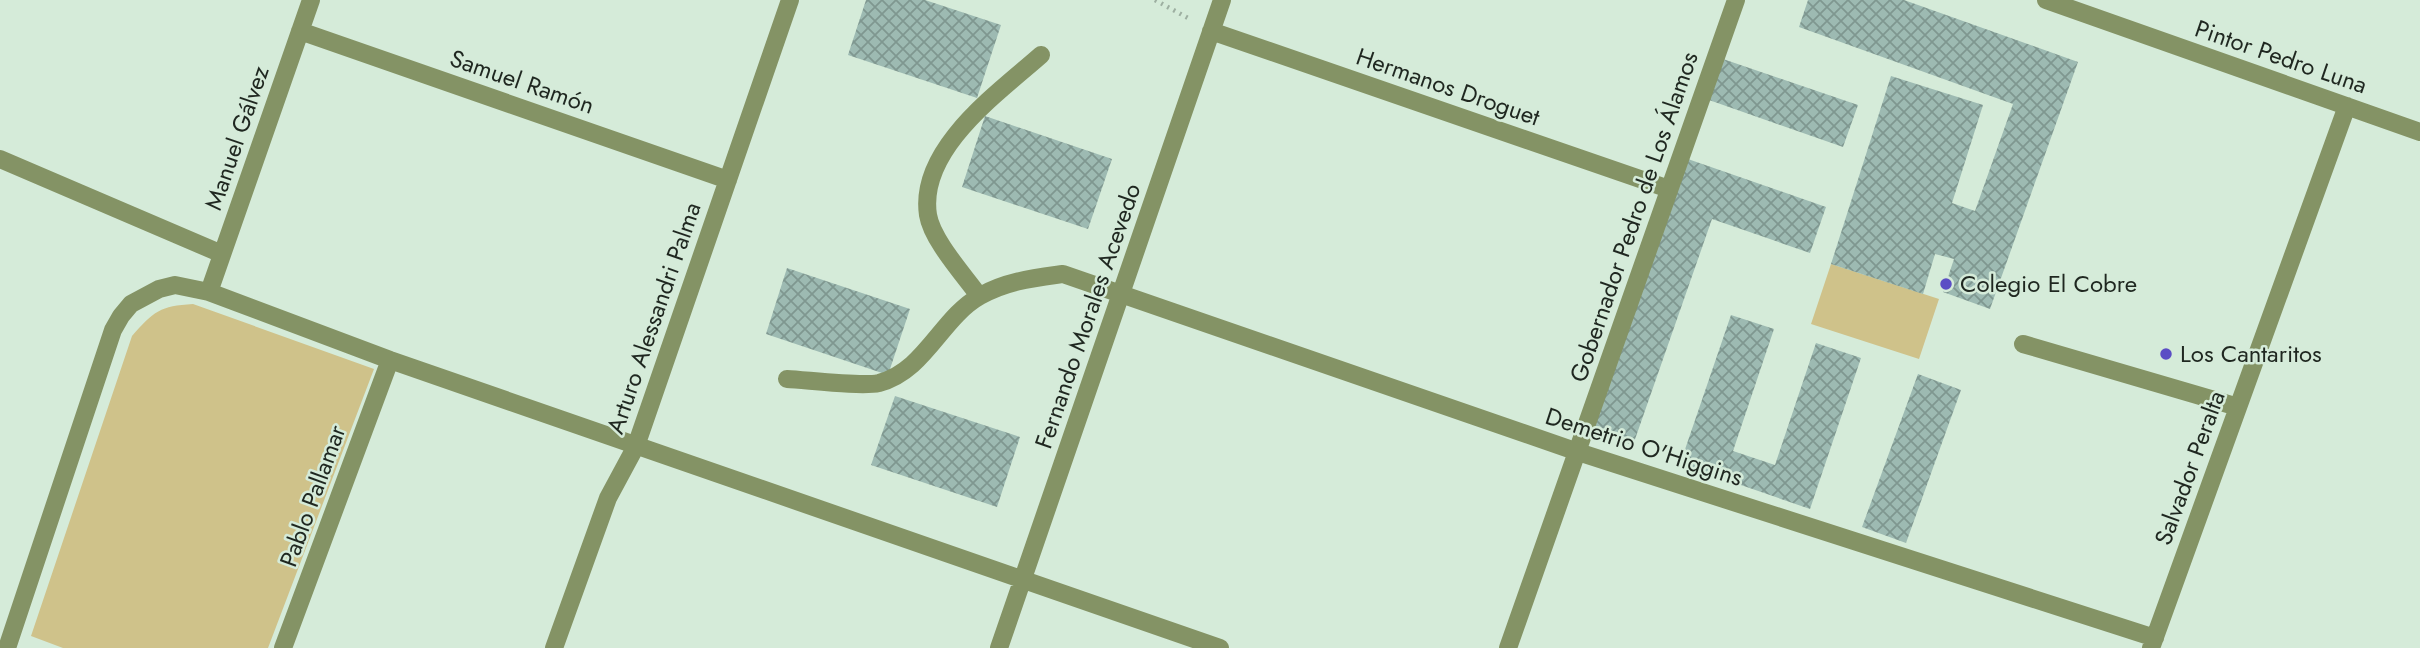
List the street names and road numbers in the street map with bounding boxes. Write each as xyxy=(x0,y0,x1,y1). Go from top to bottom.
street label: Pintor Pedro Luna xyxy=(2190,11,2372,102)
street label: Hermanos Droguet xyxy=(1352,39,1545,134)
street label: Samuel Ramón xyxy=(445,40,599,123)
street label: Gobernador Pedro de Los Álamos xyxy=(1560,47,1707,387)
street label: Manuel Gálvez xyxy=(196,61,278,215)
street label: Fernando Morales Acevedo xyxy=(1026,179,1149,453)
street label: Arturo Alessandri Palma xyxy=(597,197,710,438)
street label: Salvador Peralta xyxy=(2145,386,2234,550)
street label: Demetrio O'Higgins xyxy=(1541,398,1747,495)
street label: Pablo Pallamar xyxy=(271,419,355,572)

